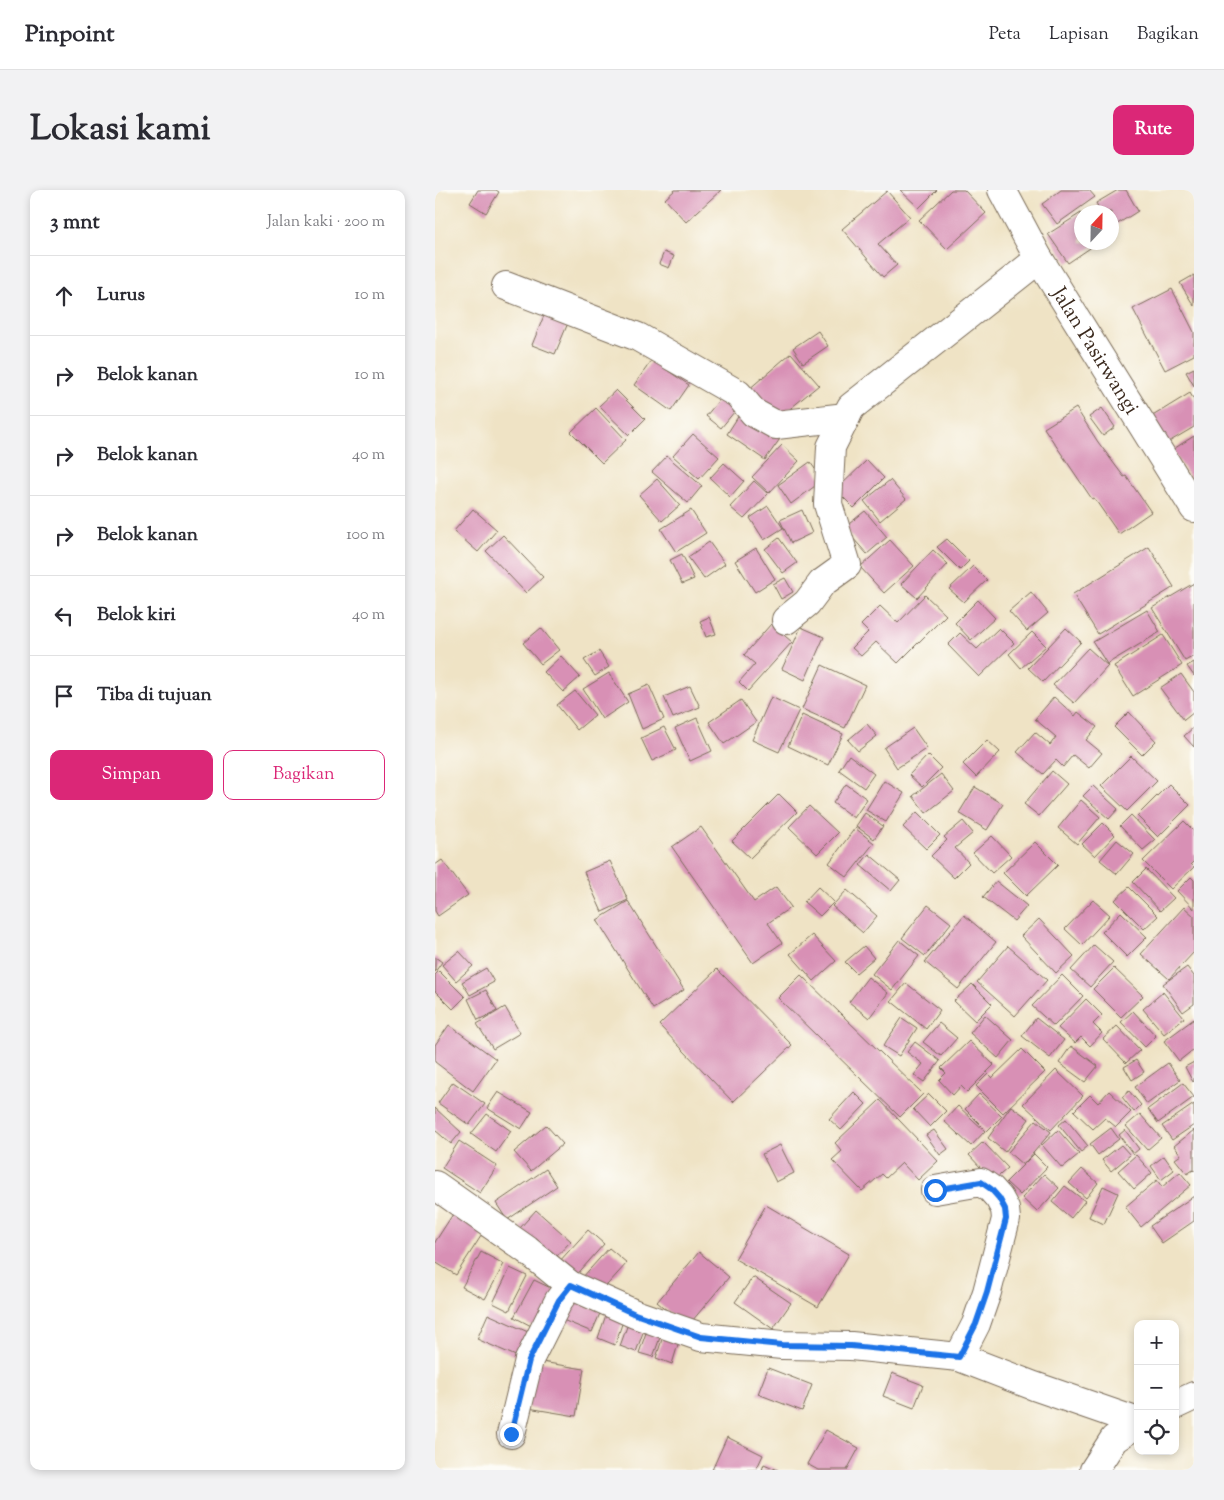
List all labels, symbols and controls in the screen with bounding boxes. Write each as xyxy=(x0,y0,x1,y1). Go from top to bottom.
text: Pinpoint xyxy=(25,18,114,52)
text: Peta xyxy=(989,22,1021,48)
text: Lapisan xyxy=(1049,22,1109,48)
text: Bagikan xyxy=(1137,22,1199,48)
text: Lokasi kami xyxy=(30,105,211,156)
button: Rute xyxy=(1113,105,1194,155)
north arrow xyxy=(1074,205,1119,250)
text: 3 mnt xyxy=(50,208,100,238)
text: Jalan kaki · 200 m xyxy=(267,211,385,234)
street label: Jalan Pasirwangi xyxy=(1043,281,1145,421)
icon: ahead xyxy=(50,282,78,310)
text: Lurus xyxy=(97,282,145,309)
text: 10 m xyxy=(355,284,385,307)
icon: right xyxy=(50,362,78,390)
text: Belok kanan xyxy=(97,362,198,389)
text: 10 m xyxy=(355,364,385,387)
icon: right xyxy=(50,442,78,470)
text: Belok kanan xyxy=(97,442,198,469)
text: 40 m xyxy=(352,444,385,467)
icon: right xyxy=(50,522,78,550)
text: Belok kanan xyxy=(97,522,198,549)
text: 100 m xyxy=(346,524,385,547)
icon: left xyxy=(50,602,78,630)
text: Belok kiri xyxy=(97,602,176,629)
text: 40 m xyxy=(352,604,385,627)
icon: arrive xyxy=(50,682,78,710)
text: Tiba di tujuan xyxy=(97,682,212,709)
button: Simpan xyxy=(50,750,213,800)
button: Bagikan xyxy=(223,750,385,800)
route start xyxy=(924,1179,947,1202)
map controls xyxy=(1134,1320,1179,1455)
button: + xyxy=(1134,1320,1179,1365)
button: − xyxy=(1134,1365,1179,1410)
button: locate xyxy=(1134,1410,1179,1455)
route end xyxy=(500,1423,523,1446)

